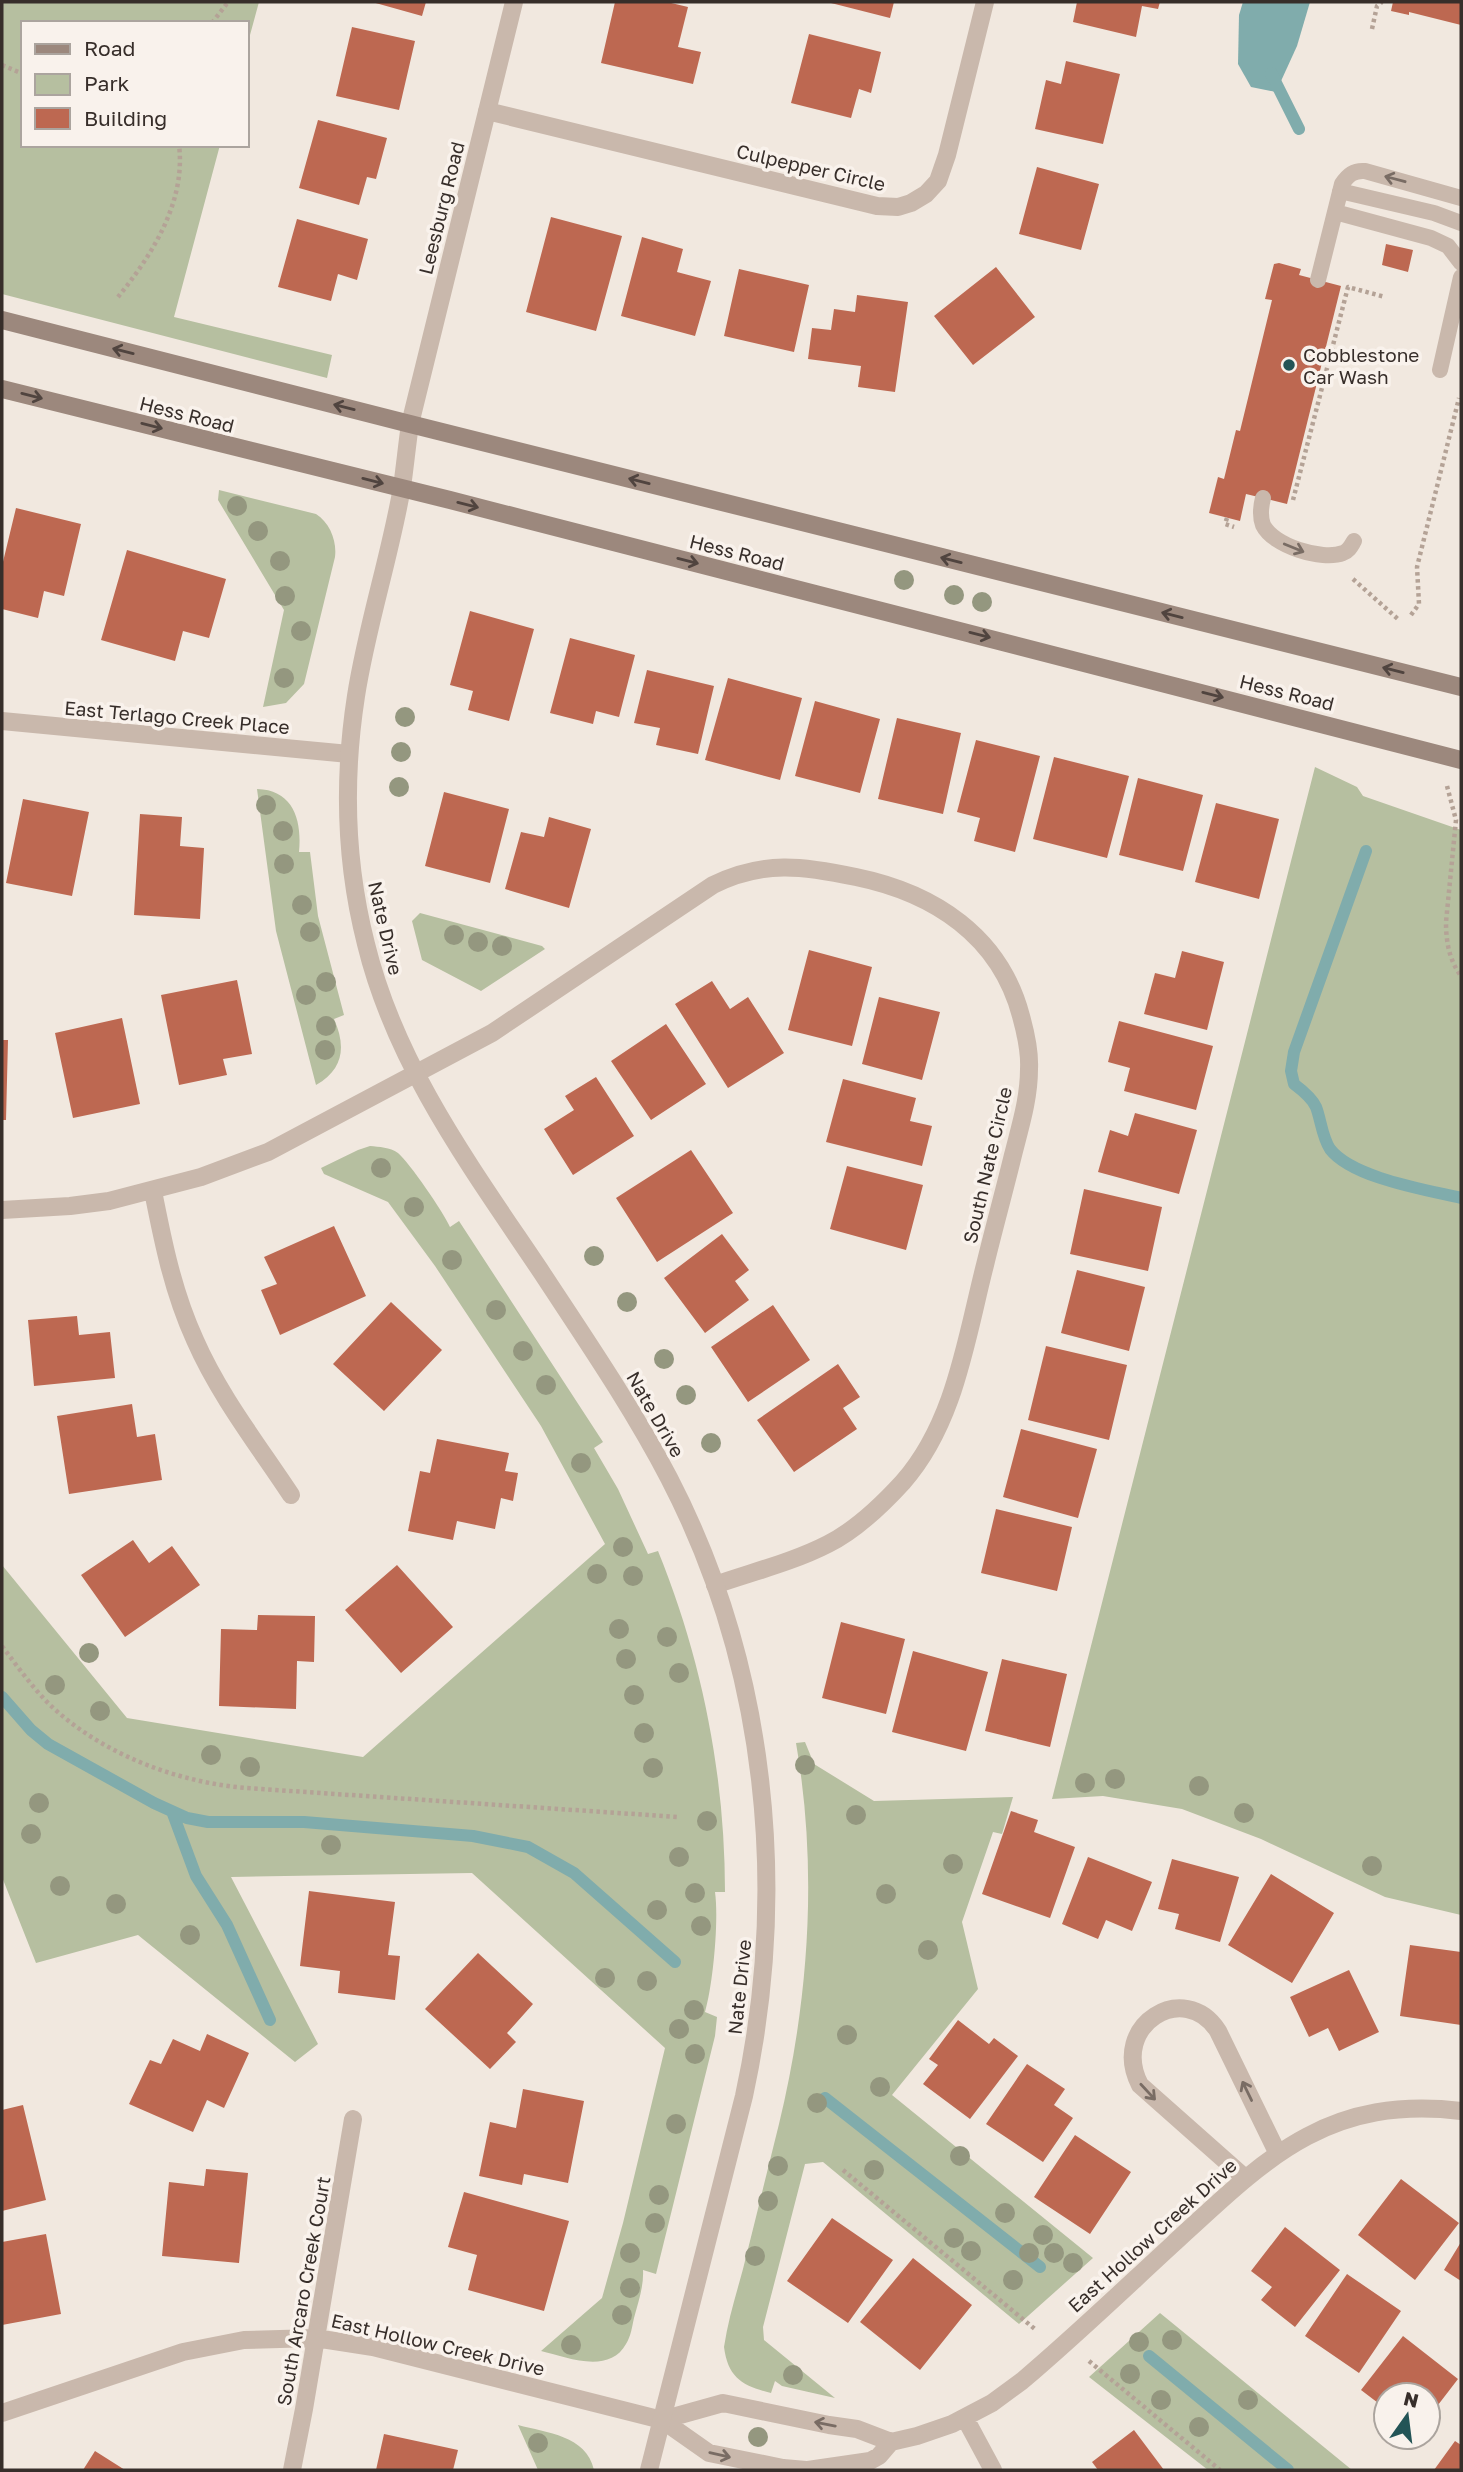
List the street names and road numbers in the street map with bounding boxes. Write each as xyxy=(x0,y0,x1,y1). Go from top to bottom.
street label: Leesburg Road xyxy=(413,139,469,277)
street label: Culpepper Circle xyxy=(734,139,888,195)
street label: Hess Road xyxy=(137,391,237,437)
street label: Hess Road xyxy=(687,529,787,575)
street label: Hess Road xyxy=(1237,669,1337,715)
street label: East Terlago Creek Place xyxy=(63,696,291,738)
street label: Nate Drive xyxy=(364,879,408,977)
street label: South Nate Circle xyxy=(958,1084,1016,1246)
street label: Nate Drive xyxy=(622,1367,690,1461)
street label: Nate Drive xyxy=(723,1938,755,2036)
street label: East Hollow Creek Drive xyxy=(1063,2153,1241,2317)
street label: South Arcaro Creek Court xyxy=(271,2175,335,2407)
street label: East Hollow Creek Drive xyxy=(329,2308,547,2380)

